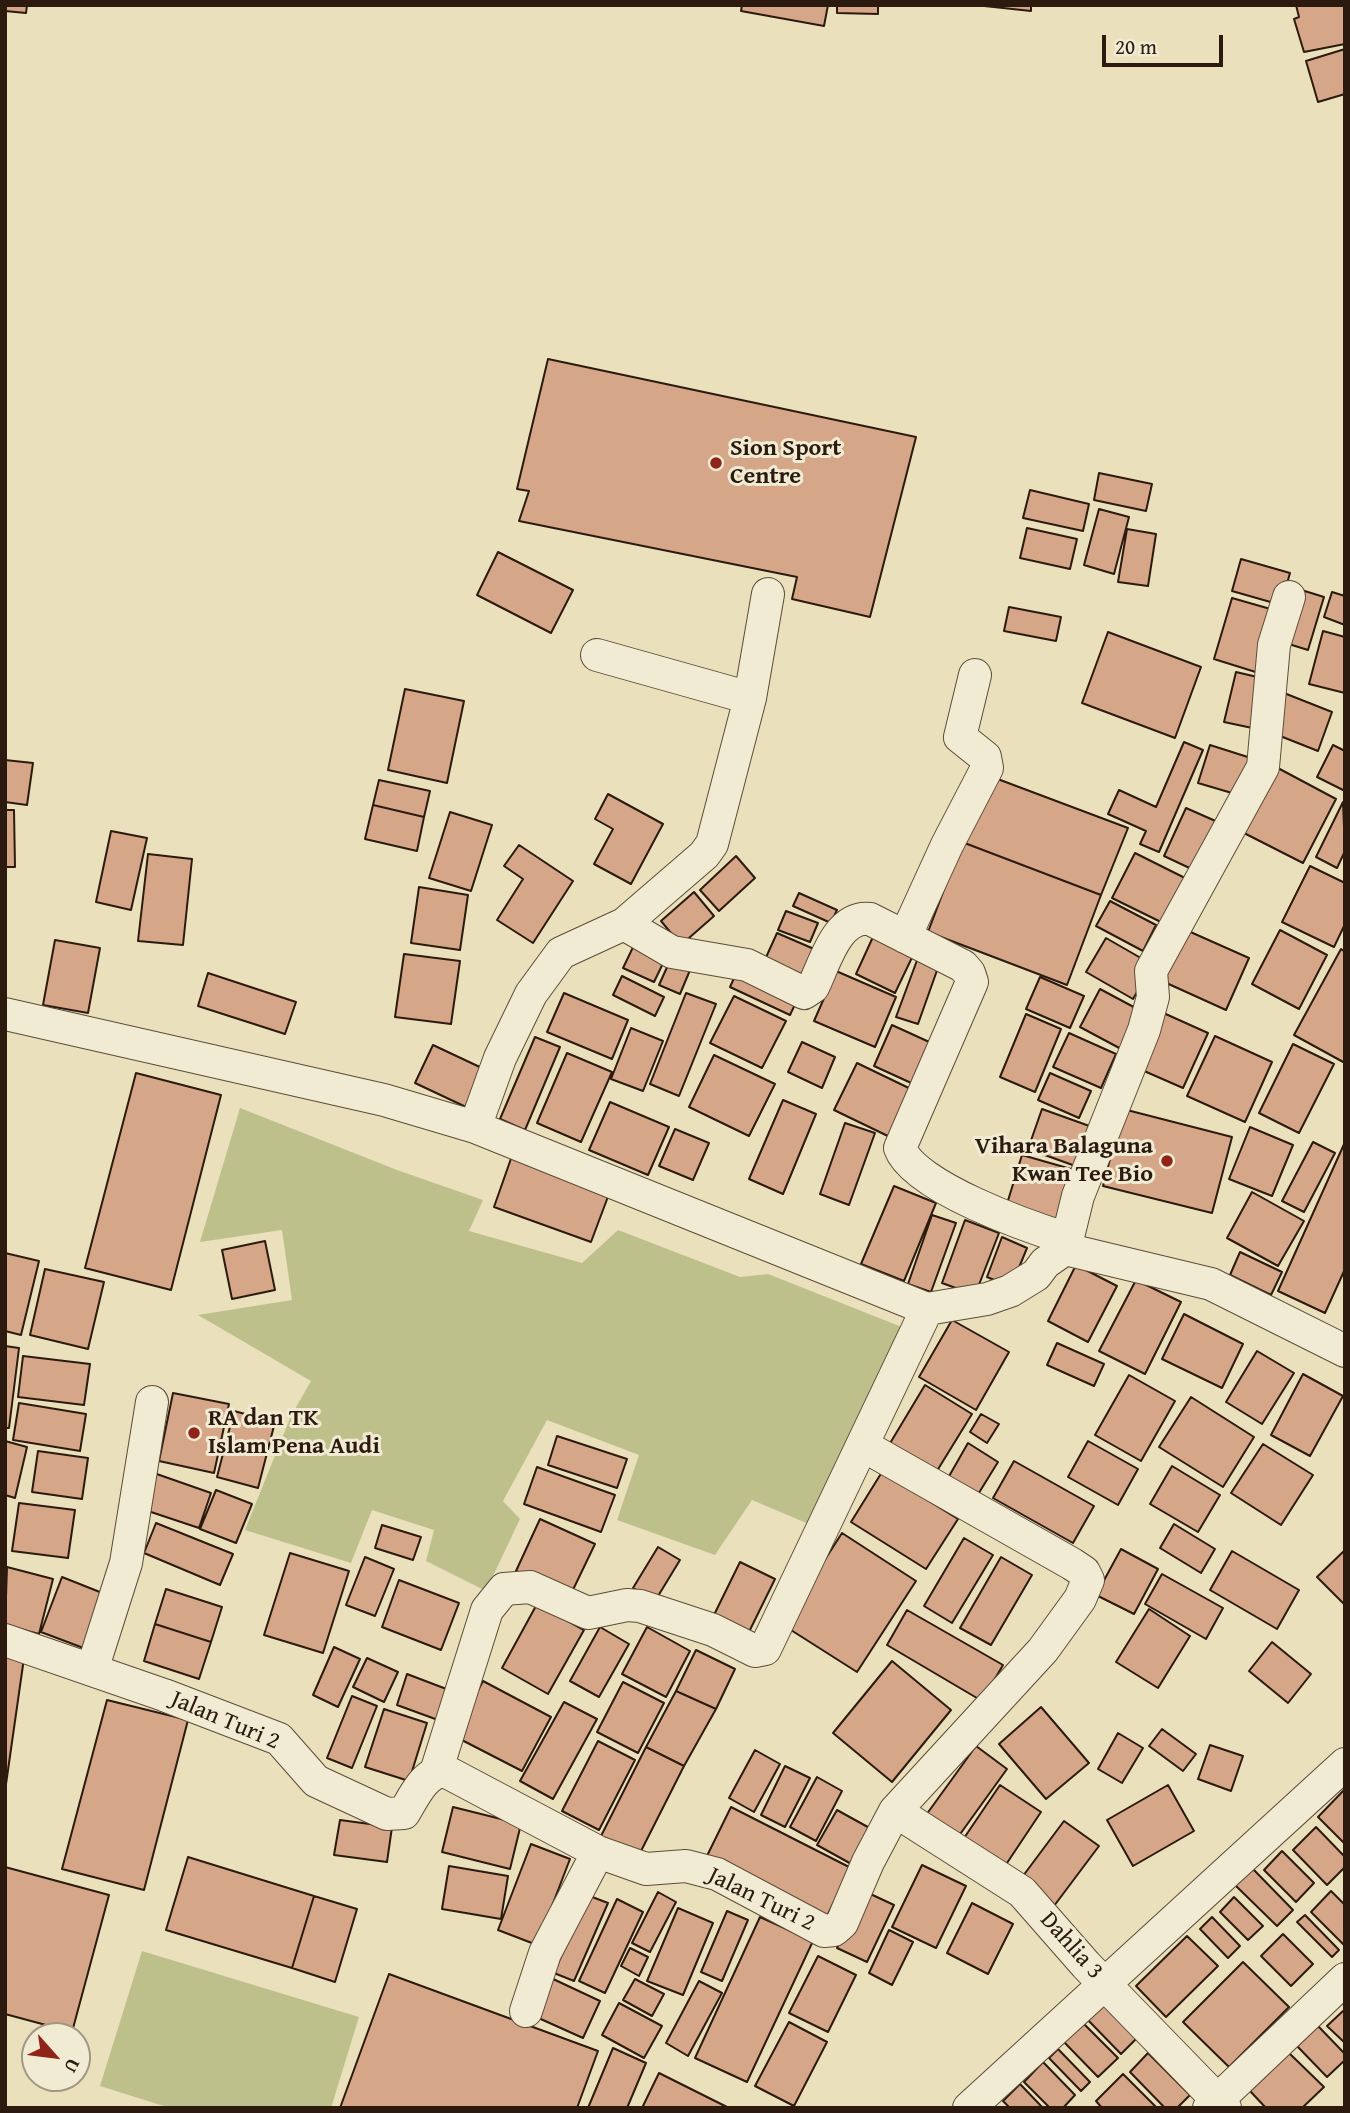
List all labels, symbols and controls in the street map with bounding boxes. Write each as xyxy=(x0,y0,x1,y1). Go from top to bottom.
scale bar xyxy=(1105,21,1226,65)
text: 20 m xyxy=(1115,31,1157,62)
place label: Sion Sport Centre xyxy=(730,435,841,491)
marker: Sion Sport Centre xyxy=(708,455,724,471)
place label: Vihara Balaguna Kwan Tee Bio xyxy=(975,1133,1153,1189)
marker: Vihara Balaguna Kwan Tee Bio xyxy=(1159,1153,1175,1169)
place label: RA dan TK Islam Pena Audi xyxy=(208,1405,380,1461)
marker: RA dan TK Islam Pena Audi xyxy=(186,1425,202,1441)
street label: Jalan Turi 2 xyxy=(166,1685,284,1757)
street label: Jalan Turi 2 xyxy=(703,1862,819,1938)
street label: Dahlia 3 xyxy=(1033,1906,1109,1986)
north arrow xyxy=(21,2022,91,2092)
text: U xyxy=(57,2054,88,2078)

